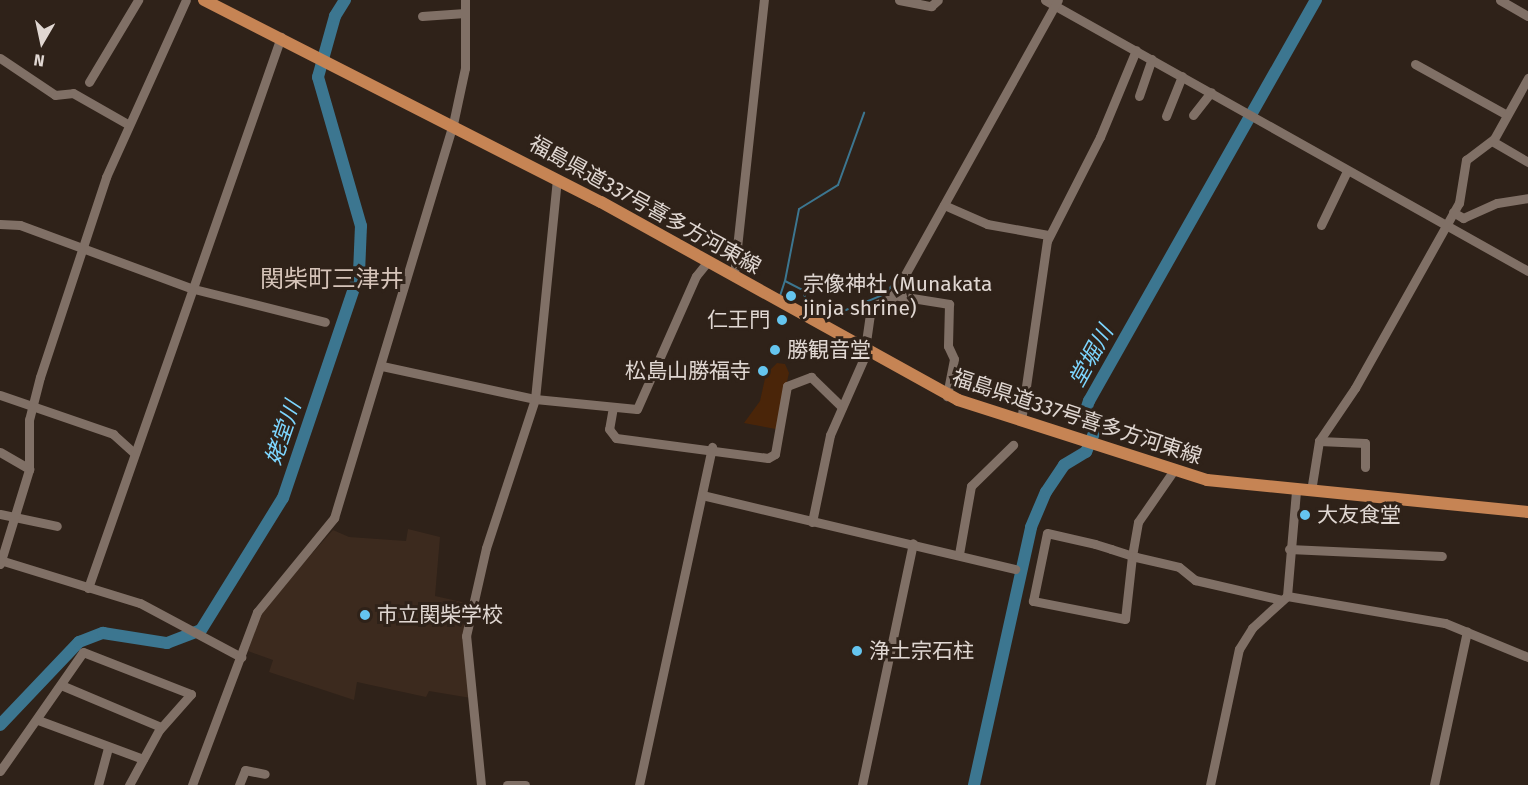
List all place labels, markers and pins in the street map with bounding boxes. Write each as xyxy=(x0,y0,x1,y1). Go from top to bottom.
place label: 宗像神社 (Munakata jinja shrine) xyxy=(803,271,992,321)
marker: 宗像神社 (Munakata jinja shrine) xyxy=(784,289,798,303)
place label: 仁王門 xyxy=(707,307,770,333)
marker: 仁王門 xyxy=(775,313,789,327)
place label: 勝観音堂 xyxy=(787,337,871,363)
marker: 勝観音堂 xyxy=(768,343,782,357)
place label: 松島山勝福寺 xyxy=(625,358,751,384)
marker: 松島山勝福寺 xyxy=(756,364,770,378)
place label: 大友食堂 xyxy=(1317,502,1401,528)
marker: 大友食堂 xyxy=(1298,508,1312,522)
place label: 市立関柴学校 xyxy=(377,602,503,628)
marker: 市立関柴学校 xyxy=(358,608,372,622)
place label: 浄土宗石柱 xyxy=(869,638,974,664)
marker: 浄土宗石柱 xyxy=(850,644,864,658)

